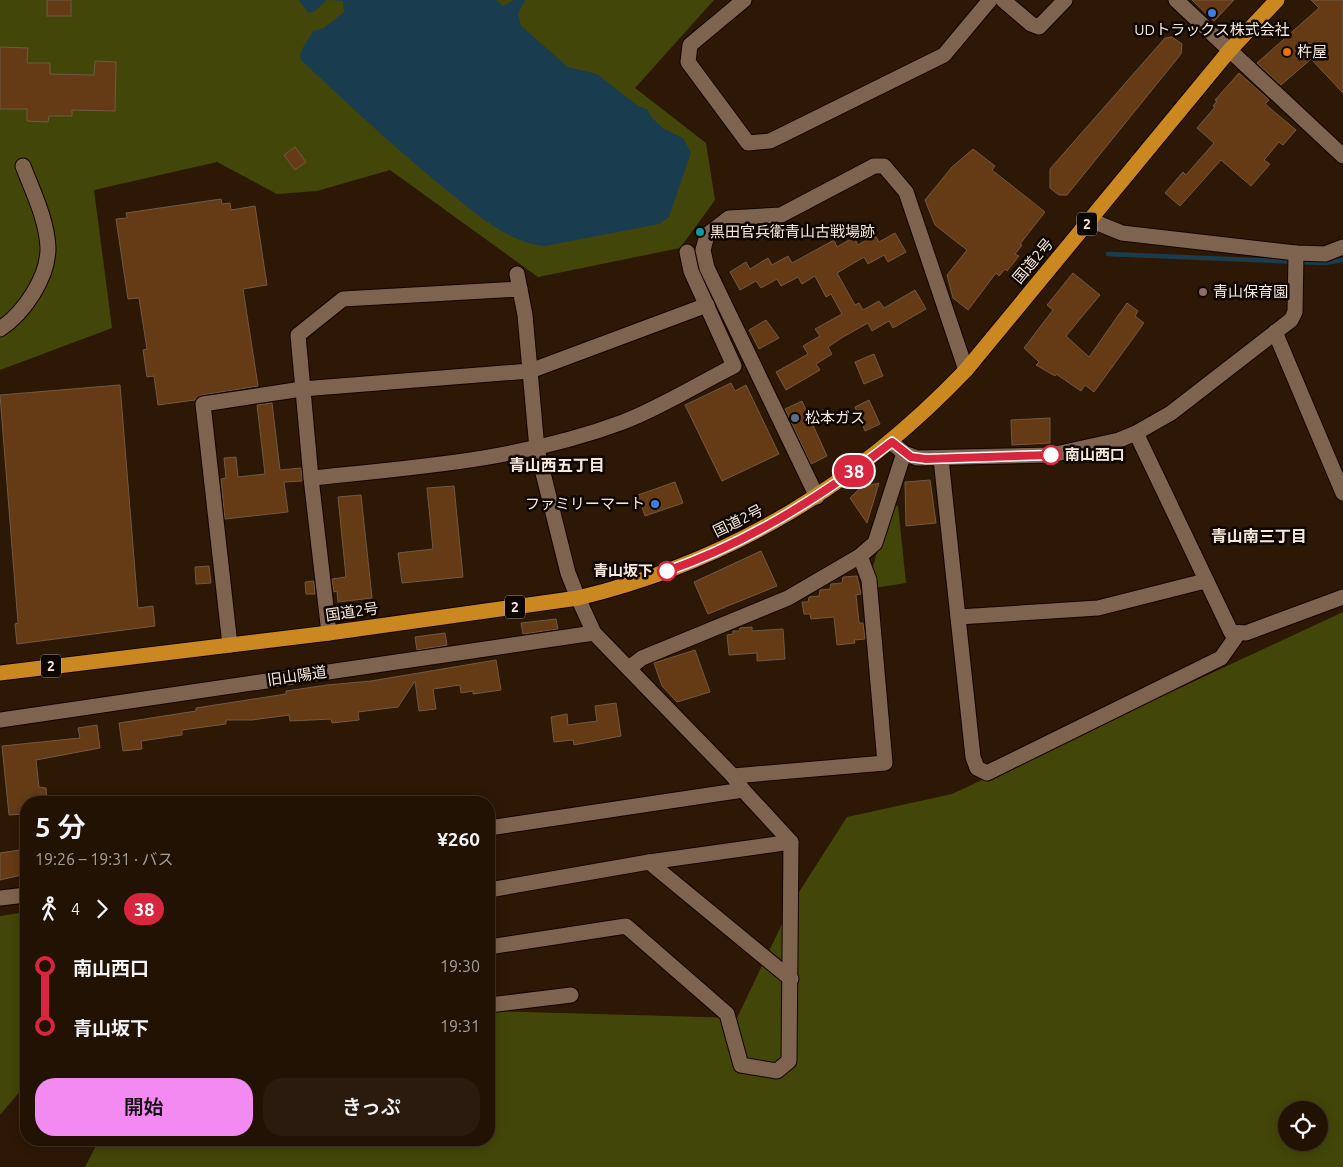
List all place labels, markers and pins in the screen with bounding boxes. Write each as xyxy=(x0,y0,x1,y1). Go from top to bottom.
marker: UDトラックス株式会社 xyxy=(1206,7,1218,19)
place label: UDトラックス株式会社 xyxy=(1134,21,1290,38)
place label: 杵屋 xyxy=(1297,43,1327,60)
marker: 杵屋 xyxy=(1281,46,1293,58)
place label: 黒田官兵衛青山古戦場跡 xyxy=(710,223,875,240)
marker: 黒田官兵衛青山古戦場跡 xyxy=(694,226,706,238)
place label: 青山保育園 xyxy=(1213,283,1288,300)
marker: 青山保育園 xyxy=(1197,286,1209,298)
place label: 松本ガス xyxy=(805,409,865,426)
marker: 松本ガス xyxy=(789,412,801,424)
marker: 南山西口 xyxy=(1041,445,1061,465)
place label: 南山西口 xyxy=(1065,446,1125,463)
place label: ファミリーマート xyxy=(525,495,645,512)
marker: ファミリーマート xyxy=(649,498,661,510)
marker: 青山坂下 xyxy=(657,561,677,581)
place label: 青山坂下 xyxy=(593,562,653,579)

